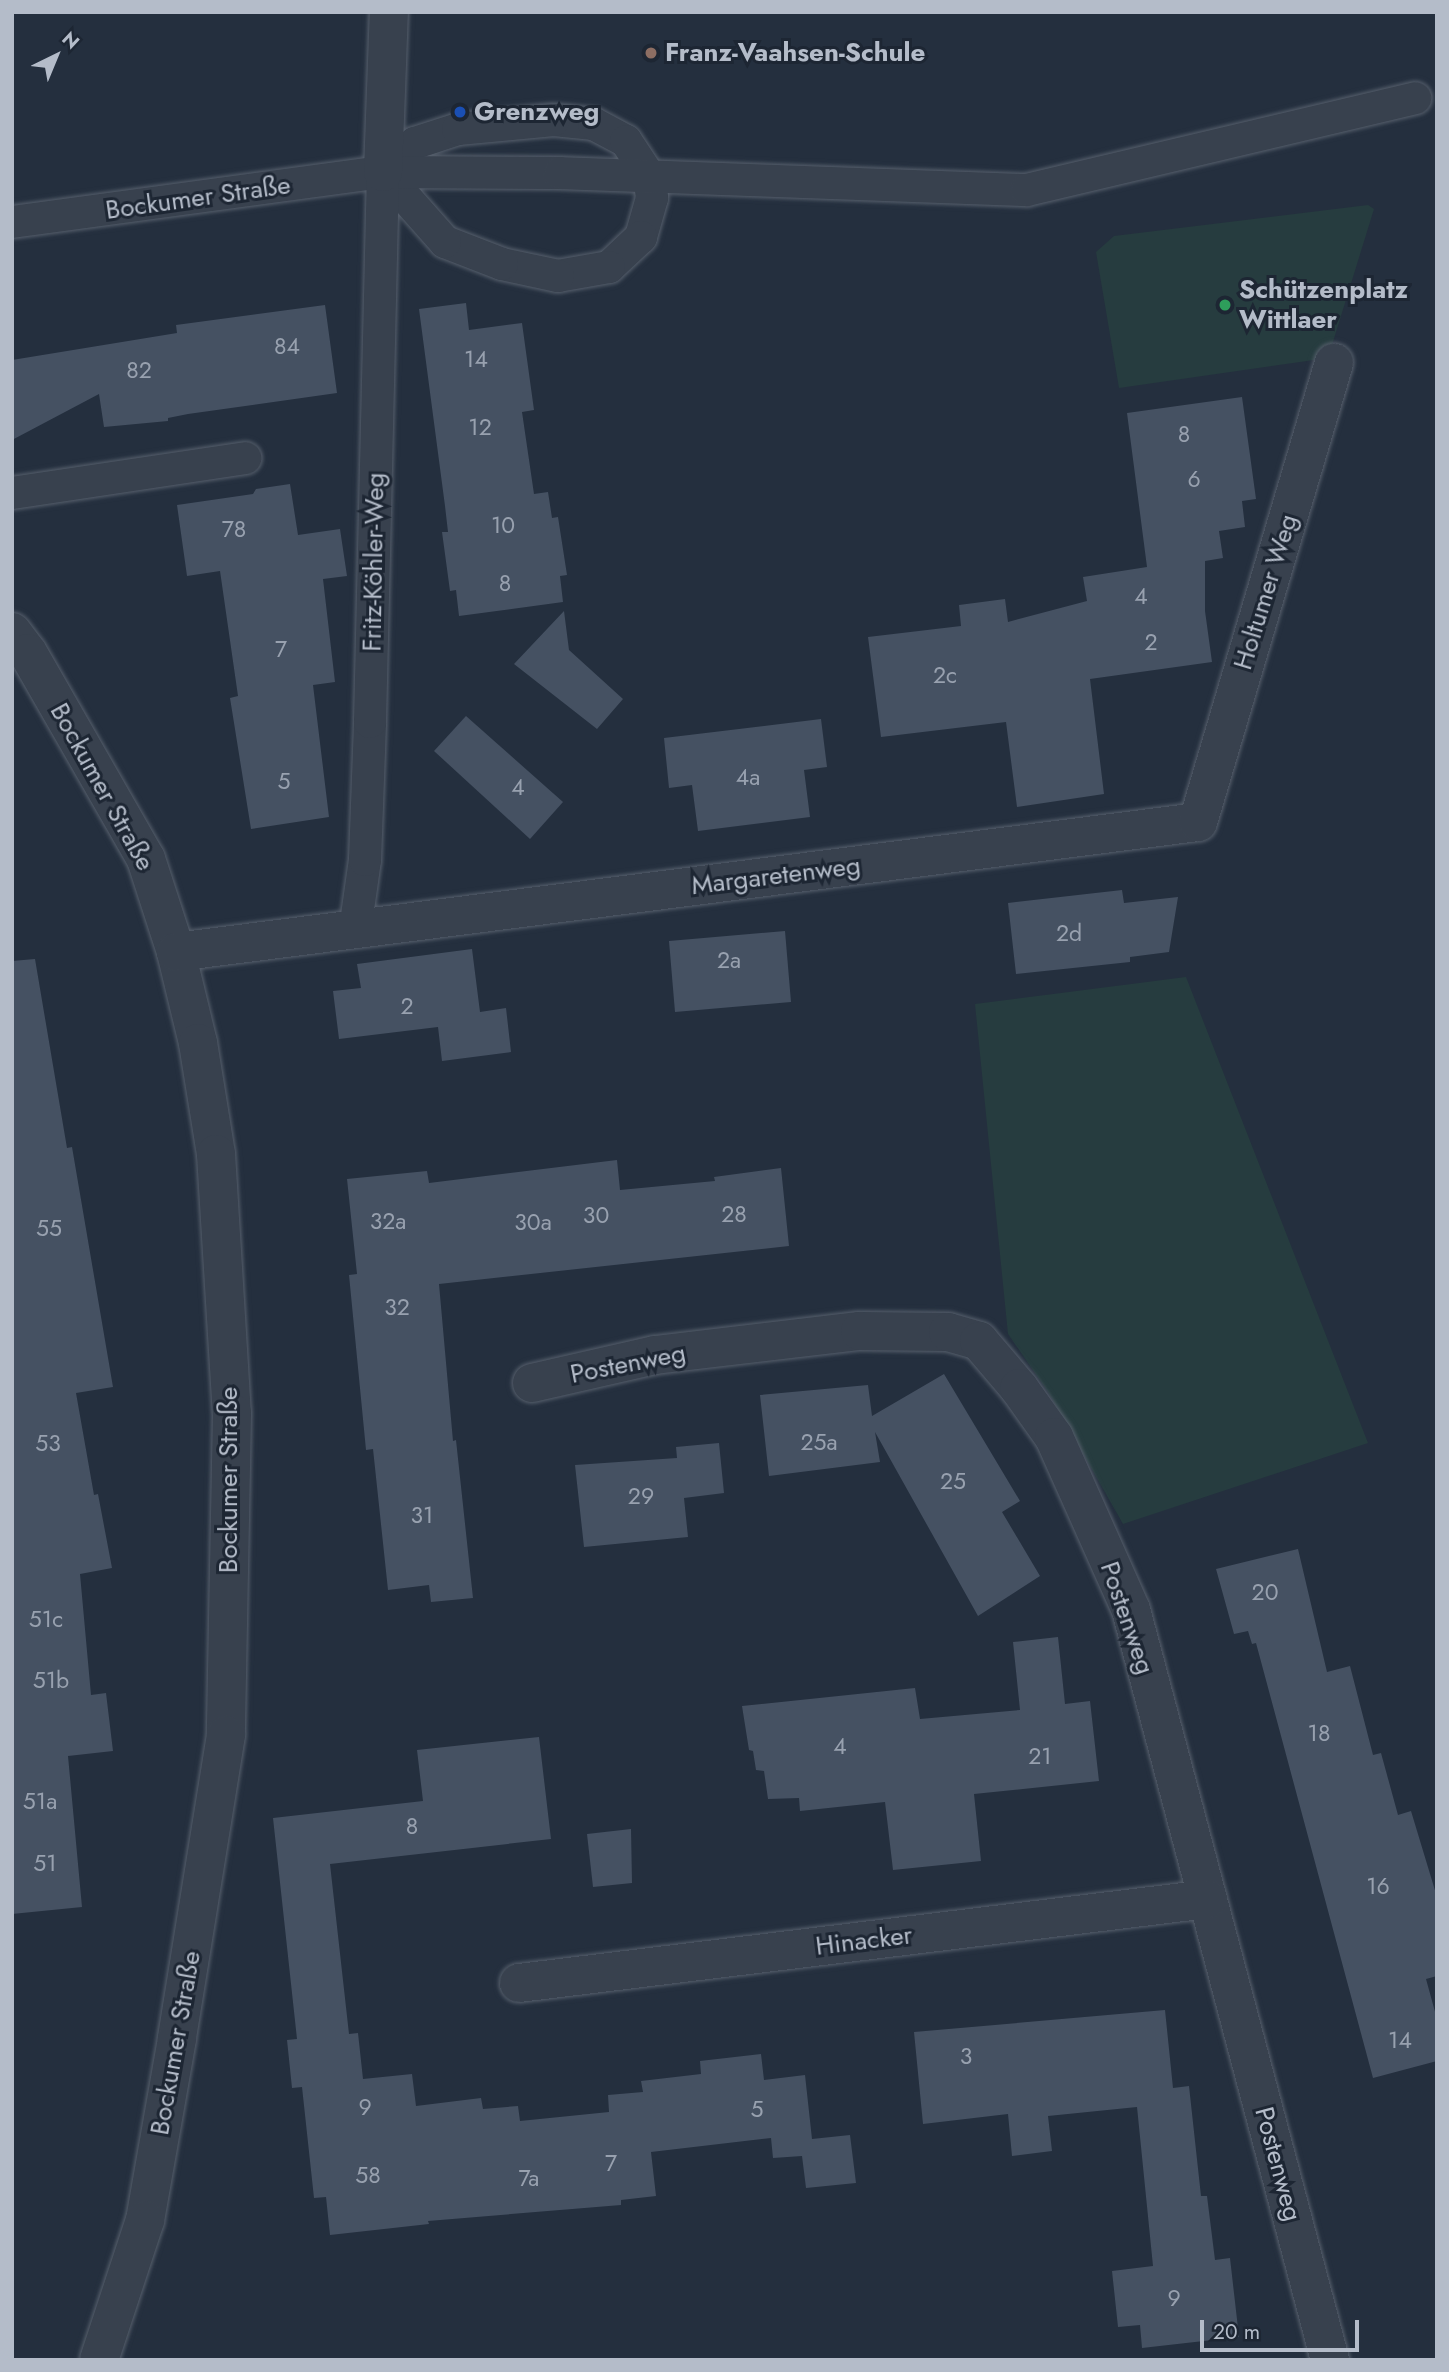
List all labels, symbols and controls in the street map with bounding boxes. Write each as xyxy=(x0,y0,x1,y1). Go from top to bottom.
north arrow xyxy=(21,21,91,91)
text: N xyxy=(56,25,85,55)
place label: Franz-Vaahsen-Schule xyxy=(665,37,925,69)
marker: Franz-Vaahsen-Schule xyxy=(643,45,659,61)
place label: Grenzweg xyxy=(474,96,599,128)
marker: Grenzweg xyxy=(452,104,468,120)
street label: Bockumer Straße xyxy=(104,170,292,226)
place label: Schützenplatz Wittlaer xyxy=(1239,274,1408,336)
marker: Schützenplatz Wittlaer xyxy=(1217,297,1233,313)
house number: 84 xyxy=(274,332,300,360)
house number: 14 xyxy=(464,345,488,373)
house number: 82 xyxy=(126,356,152,384)
house number: 12 xyxy=(468,413,492,441)
house number: 8 xyxy=(1178,420,1190,448)
house number: 6 xyxy=(1187,465,1201,493)
street label: Fritz-Köhler-Weg xyxy=(357,472,391,652)
street label: Holtumer Weg xyxy=(1228,510,1304,674)
house number: 10 xyxy=(491,511,515,539)
house number: 78 xyxy=(222,515,246,543)
house number: 8 xyxy=(499,569,511,597)
house number: 4 xyxy=(1134,582,1148,610)
house number: 2 xyxy=(1144,628,1158,656)
house number: 7 xyxy=(275,635,287,663)
house number: 2c xyxy=(933,661,957,689)
street label: Bockumer Straße xyxy=(43,698,161,876)
house number: 4a xyxy=(736,763,760,791)
house number: 5 xyxy=(278,767,290,795)
house number: 4 xyxy=(511,773,525,801)
street label: Margaretenweg xyxy=(690,850,862,902)
house number: 2d xyxy=(1056,919,1082,947)
house number: 2a xyxy=(717,946,741,974)
house number: 2 xyxy=(400,992,414,1020)
house number: 28 xyxy=(721,1200,747,1228)
house number: 30 xyxy=(583,1201,609,1229)
house number: 32a xyxy=(370,1207,406,1235)
house number: 30a xyxy=(514,1208,552,1236)
house number: 55 xyxy=(36,1214,62,1242)
house number: 32 xyxy=(384,1293,410,1321)
street label: Postenweg xyxy=(568,1338,688,1390)
street label: Bockumer Straße xyxy=(213,1387,245,1573)
house number: 25a xyxy=(800,1428,838,1456)
house number: 53 xyxy=(35,1429,61,1457)
house number: 25 xyxy=(940,1467,966,1495)
house number: 29 xyxy=(628,1482,654,1510)
house number: 31 xyxy=(411,1501,433,1529)
street label: Postenweg xyxy=(1093,1558,1161,1678)
house number: 20 xyxy=(1252,1578,1278,1606)
house number: 51c xyxy=(29,1605,63,1633)
house number: 51b xyxy=(33,1666,69,1694)
house number: 18 xyxy=(1308,1719,1330,1747)
house number: 4 xyxy=(833,1732,847,1760)
house number: 21 xyxy=(1028,1742,1052,1770)
house number: 51a xyxy=(23,1787,57,1815)
house number: 8 xyxy=(406,1812,418,1840)
house number: 51 xyxy=(33,1849,57,1877)
house number: 16 xyxy=(1366,1872,1390,1900)
street label: Hinacker xyxy=(814,1920,914,1962)
street label: Bockumer Straße xyxy=(144,1949,208,2137)
house number: 14 xyxy=(1388,2026,1412,2054)
house number: 3 xyxy=(960,2042,972,2070)
house number: 9 xyxy=(358,2093,372,2121)
house number: 5 xyxy=(751,2095,763,2123)
street label: Postenweg xyxy=(1248,2104,1308,2224)
house number: 7 xyxy=(605,2149,617,2177)
house number: 58 xyxy=(355,2161,381,2189)
house number: 7a xyxy=(519,2164,539,2192)
house number: 9 xyxy=(1167,2284,1181,2312)
scale bar xyxy=(1204,2306,1363,2350)
text: 20 m xyxy=(1213,2317,1260,2347)

